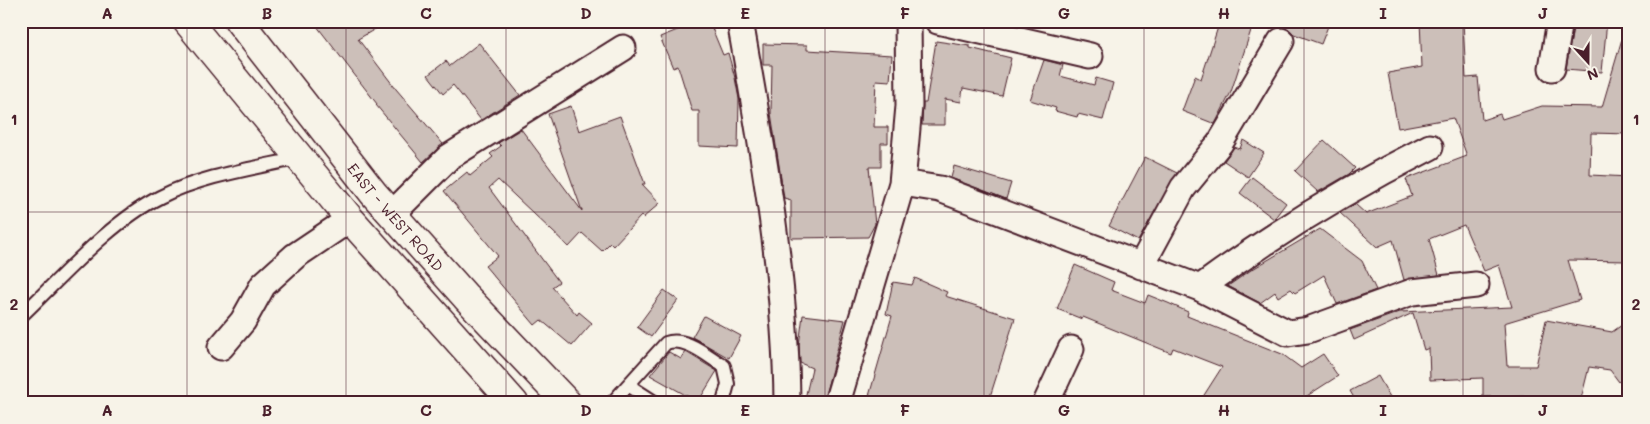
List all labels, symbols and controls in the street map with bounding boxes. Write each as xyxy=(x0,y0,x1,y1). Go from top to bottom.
text: A xyxy=(101,2,113,23)
text: B xyxy=(262,2,272,23)
text: C xyxy=(420,2,432,23)
text: D xyxy=(580,2,592,23)
text: E xyxy=(740,2,750,23)
text: F xyxy=(900,2,910,23)
text: G xyxy=(1058,2,1070,23)
text: H xyxy=(1218,2,1230,23)
text: I xyxy=(1379,2,1387,23)
text: J xyxy=(1538,2,1548,23)
north arrow xyxy=(1562,38,1612,88)
text: N xyxy=(1584,64,1601,85)
text: 1 xyxy=(10,108,18,129)
text: 1 xyxy=(1632,108,1640,129)
street label: EAST - WEST ROAD xyxy=(343,159,448,275)
text: 2 xyxy=(10,293,19,314)
text: 2 xyxy=(1632,293,1641,314)
text: A xyxy=(101,399,113,420)
text: B xyxy=(262,399,272,420)
text: C xyxy=(420,399,432,420)
text: D xyxy=(580,399,592,420)
text: E xyxy=(740,399,750,420)
text: F xyxy=(900,399,910,420)
text: G xyxy=(1058,399,1070,420)
text: H xyxy=(1218,399,1230,420)
text: I xyxy=(1379,399,1387,420)
text: J xyxy=(1538,399,1548,420)

